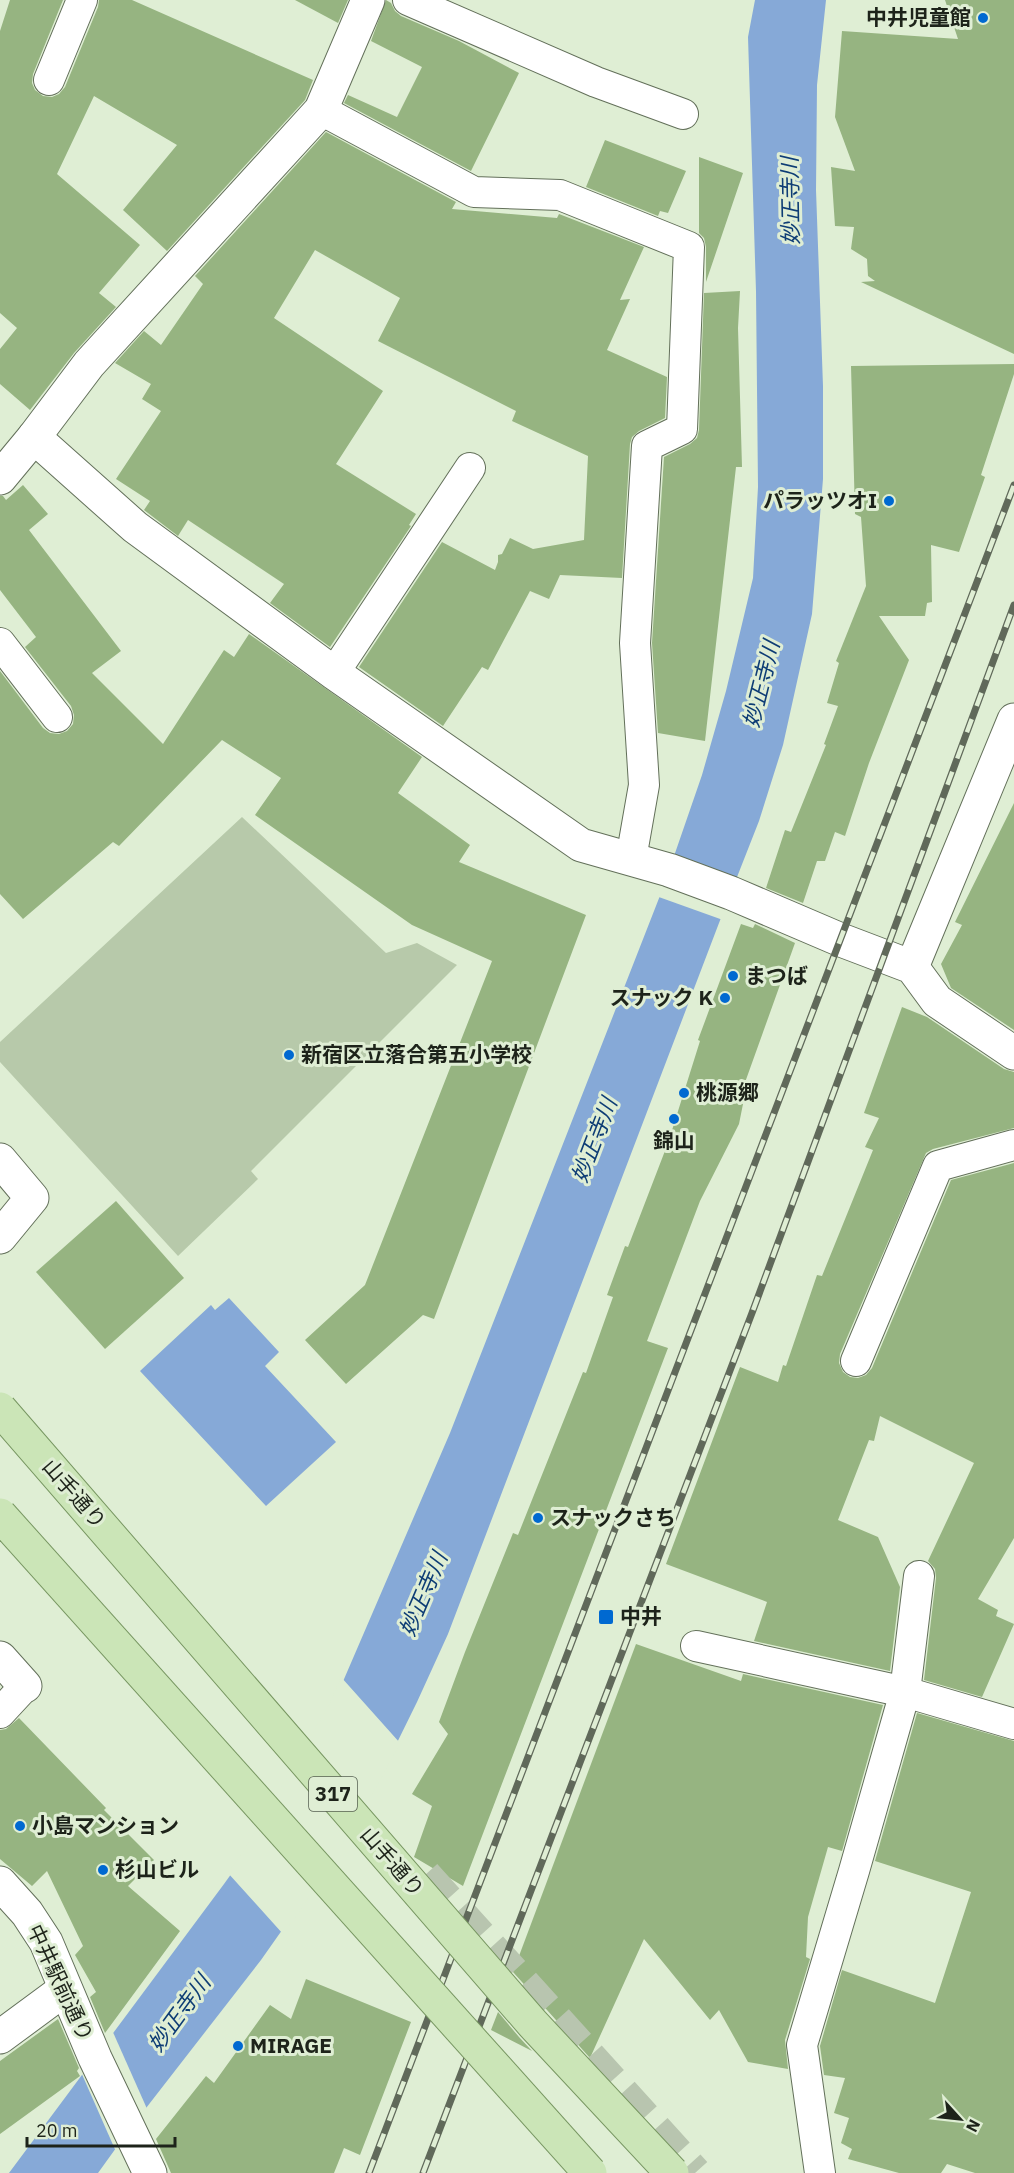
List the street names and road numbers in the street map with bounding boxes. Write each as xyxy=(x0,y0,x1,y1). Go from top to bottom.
street label: 山手通り xyxy=(37,1452,113,1534)
road number: 317 xyxy=(309,1777,357,1811)
street label: 山手通り xyxy=(355,1820,431,1902)
street label: 中井駅前通り xyxy=(22,1920,100,2046)

